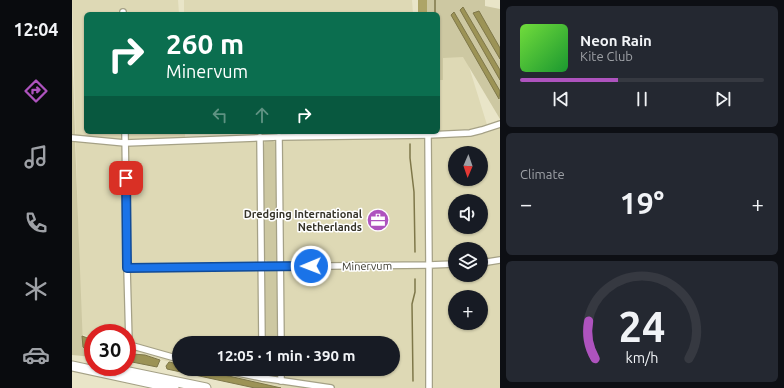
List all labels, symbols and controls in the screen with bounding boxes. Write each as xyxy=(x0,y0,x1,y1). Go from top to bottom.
text: 12:04 xyxy=(13,19,59,39)
icon: right xyxy=(100,28,152,80)
text: 260 m xyxy=(166,28,244,59)
text: Neon Rain xyxy=(580,32,652,49)
text: Kite Club xyxy=(580,49,633,63)
text: Minervum xyxy=(166,61,248,81)
icon: directions xyxy=(22,77,50,105)
icon: previous xyxy=(550,88,572,110)
icon: pause xyxy=(631,88,653,110)
icon: next xyxy=(712,88,734,110)
icon: left xyxy=(209,104,231,126)
icon: ahead xyxy=(251,104,273,126)
icon: right xyxy=(293,104,315,126)
icon: music xyxy=(22,143,50,171)
north arrow xyxy=(448,146,488,186)
map controls xyxy=(448,146,488,330)
pin xyxy=(109,161,143,195)
icon: arrive xyxy=(115,167,137,189)
text: Climate xyxy=(520,167,565,181)
text: 19° xyxy=(620,186,664,220)
text: − xyxy=(520,191,532,216)
text: + xyxy=(752,191,764,216)
button: sound xyxy=(448,194,488,234)
office icon: Dredging International Netherlands xyxy=(365,207,391,233)
place label: Dredging International Netherlands xyxy=(244,208,363,233)
icon: phone xyxy=(22,209,50,237)
button: layers xyxy=(448,242,488,282)
position arrow xyxy=(290,245,332,287)
street label: Minervum xyxy=(342,260,392,272)
icon: climate xyxy=(22,275,50,303)
button: + xyxy=(448,290,488,330)
text: 24 xyxy=(619,303,665,350)
speed limit sign: 30 xyxy=(84,324,136,376)
icon: car xyxy=(22,341,50,369)
text: 12:05 · 1 min · 390 m xyxy=(217,347,355,364)
text: km/h xyxy=(626,350,658,366)

